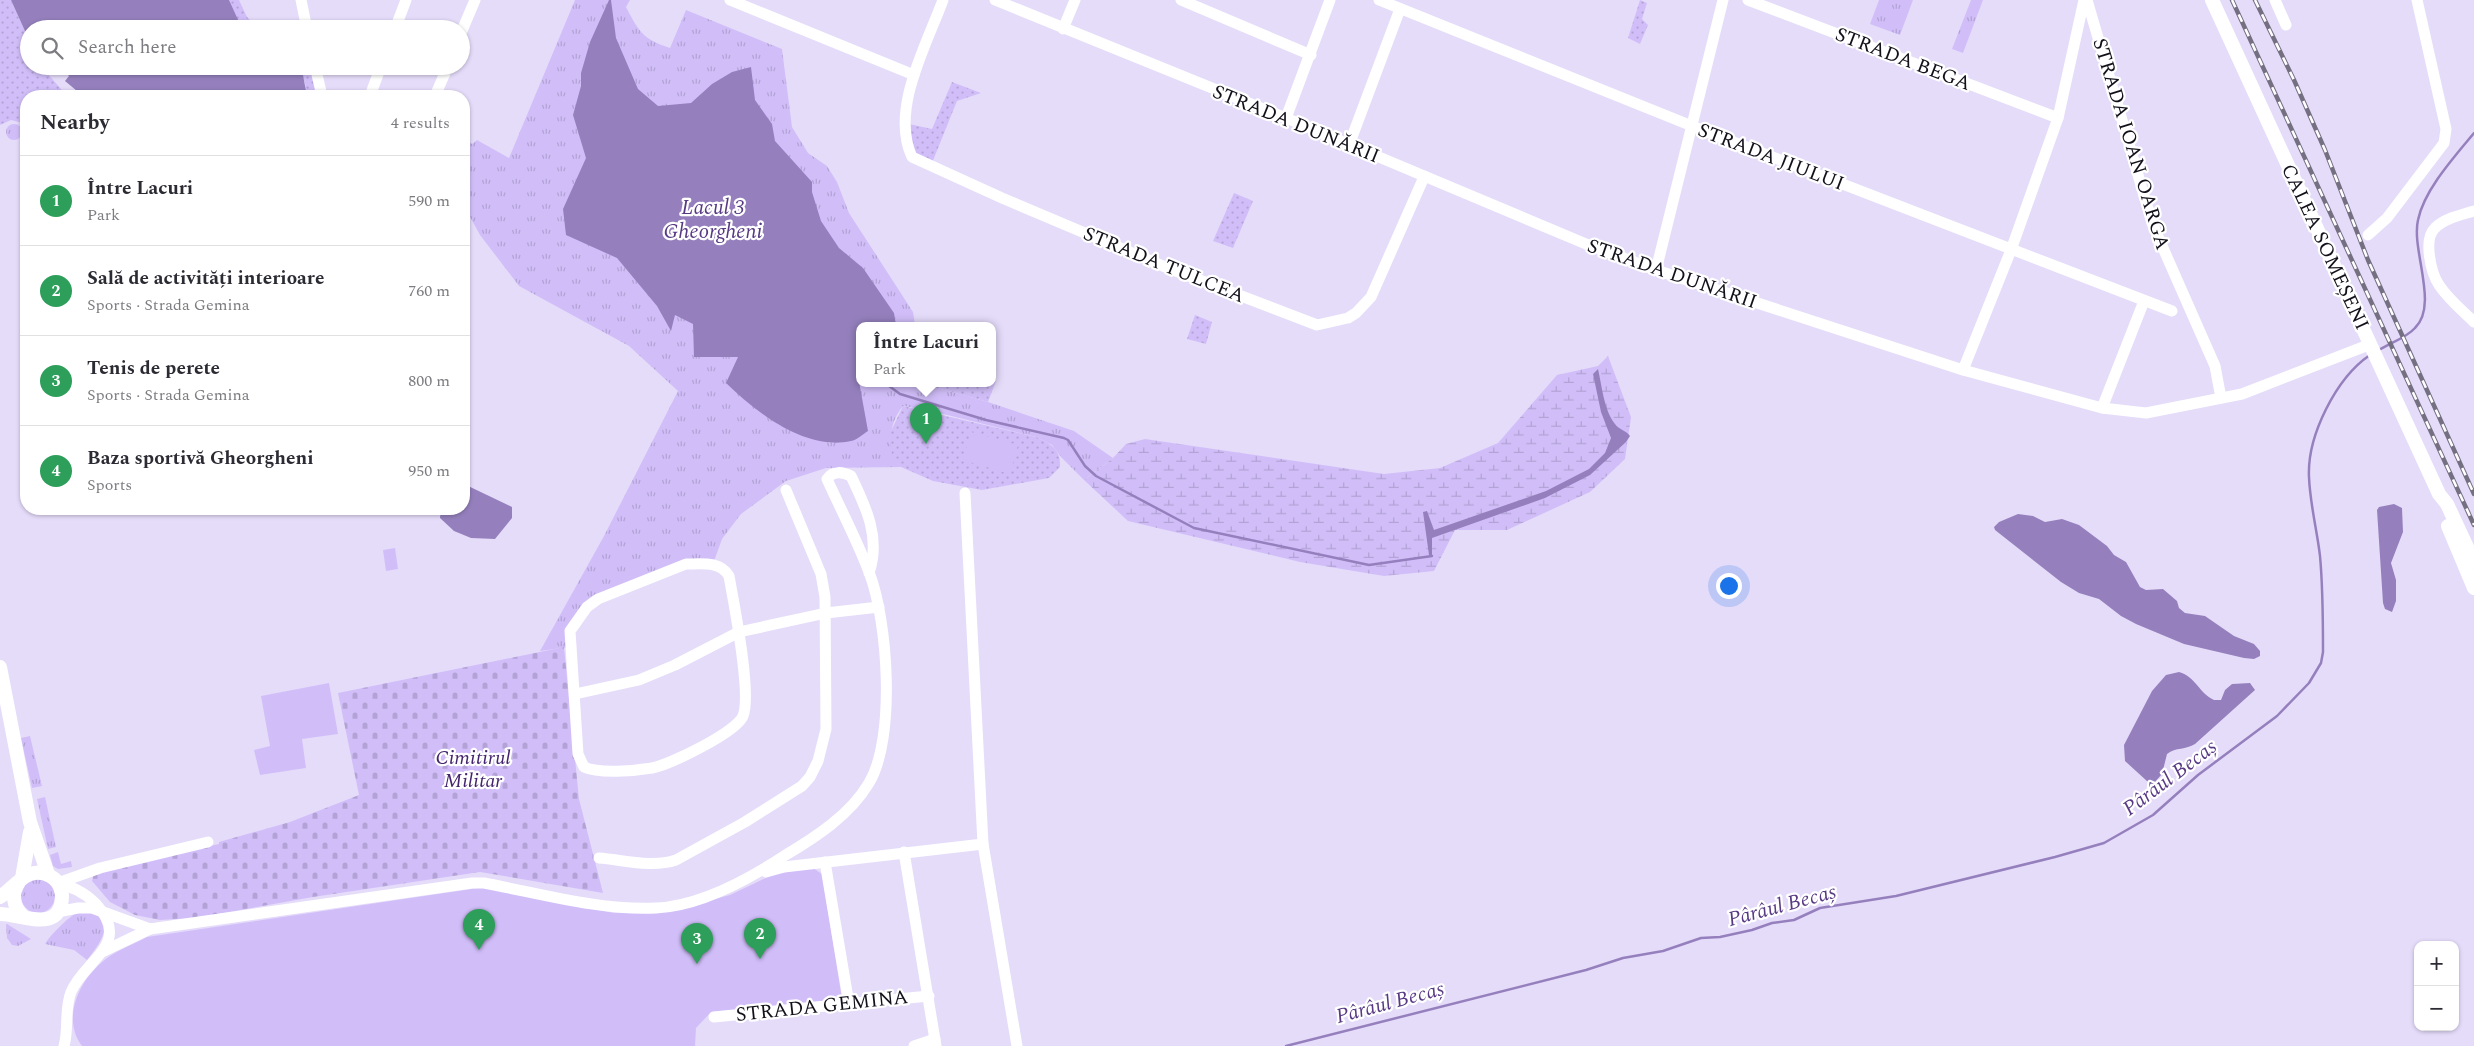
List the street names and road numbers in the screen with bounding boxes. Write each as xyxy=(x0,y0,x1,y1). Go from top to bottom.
street label: STRADA BEGA xyxy=(1831,19,1975,99)
street label: STRADA IOAN OARGA xyxy=(2084,34,2178,254)
street label: STRADA DUNĂRII xyxy=(1208,77,1384,171)
street label: STRADA JIULUI xyxy=(1693,115,1849,199)
street label: CALEA SOMEȘENI xyxy=(2273,159,2377,335)
street label: STRADA TULCEA xyxy=(1079,219,1249,311)
street label: STRADA DUNĂRII xyxy=(1583,231,1761,317)
street label: STRADA GEMINA xyxy=(734,982,910,1030)

